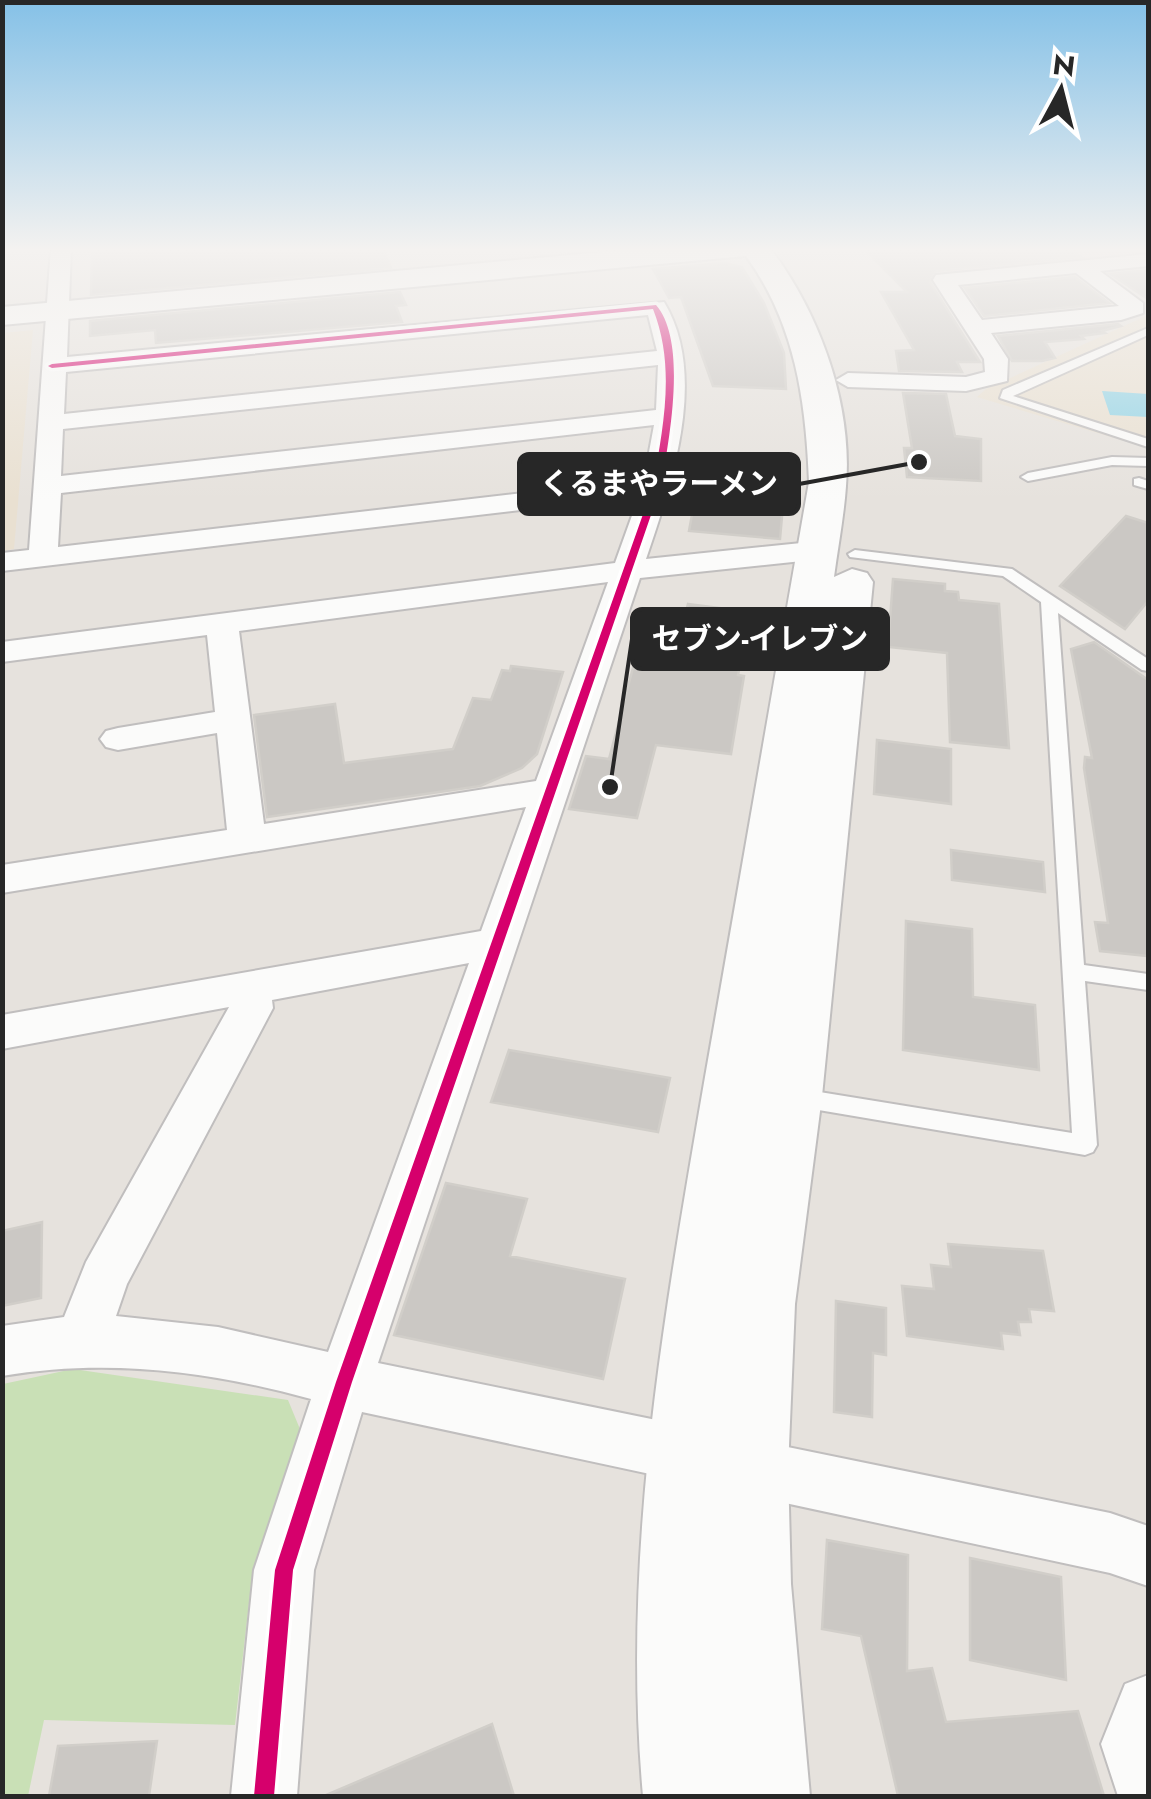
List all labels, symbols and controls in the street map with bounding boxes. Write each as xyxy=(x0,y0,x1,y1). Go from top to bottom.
north arrow xyxy=(1011,40,1111,140)
text: N xyxy=(1050,44,1078,87)
callout: くるまやラーメン xyxy=(519,454,799,514)
text: くるまやラーメン xyxy=(540,462,778,505)
callout: セブン-イレブン xyxy=(632,609,888,669)
text: セブン-イレブン xyxy=(652,617,868,660)

